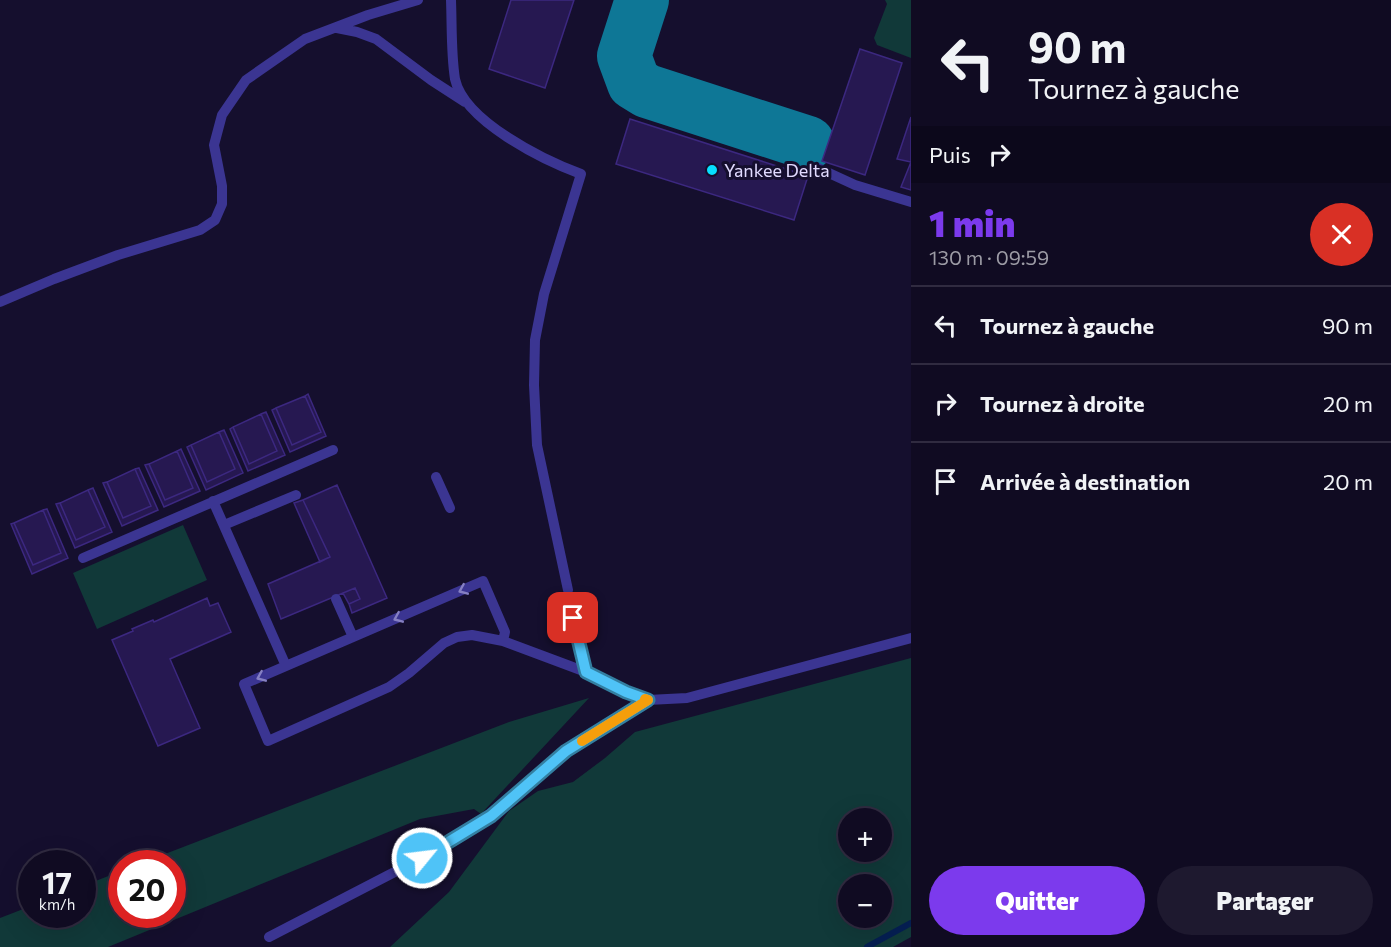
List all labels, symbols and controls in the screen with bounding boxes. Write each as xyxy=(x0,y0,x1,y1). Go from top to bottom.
text: 90 m xyxy=(1028,20,1127,72)
icon: left xyxy=(929,24,1007,102)
text: Tournez à gauche xyxy=(1028,72,1239,105)
icon: right xyxy=(983,138,1016,171)
text: Puis xyxy=(929,141,971,168)
place label: Yankee Delta xyxy=(724,159,830,181)
marker: Yankee Delta xyxy=(705,163,719,177)
text: 1 min xyxy=(929,200,1015,244)
button: close xyxy=(1310,203,1373,266)
text: 130 m · 09:59 xyxy=(929,245,1049,269)
icon: left xyxy=(929,309,962,342)
text: Tournez à gauche xyxy=(980,312,1154,339)
text: 90 m xyxy=(1322,312,1373,339)
icon: right xyxy=(929,387,962,420)
text: Tournez à droite xyxy=(980,390,1145,417)
text: 20 m xyxy=(1323,390,1373,417)
icon: arrive xyxy=(929,465,962,498)
text: Arrivée à destination xyxy=(980,468,1190,495)
text: 20 m xyxy=(1323,468,1373,495)
one-way arrow xyxy=(459,582,470,594)
pin xyxy=(547,592,598,643)
icon: arrive xyxy=(556,601,589,634)
one-way arrow xyxy=(394,611,405,623)
one-way arrow xyxy=(256,670,267,682)
map controls xyxy=(838,808,892,928)
button: + xyxy=(838,808,892,862)
position arrow xyxy=(390,826,454,890)
speed limit sign: 20 xyxy=(108,850,186,928)
text: 17 xyxy=(42,863,72,900)
button: Quitter xyxy=(929,866,1145,935)
button: Partager xyxy=(1157,866,1373,935)
button: − xyxy=(838,874,892,928)
text: km/h xyxy=(39,895,75,913)

